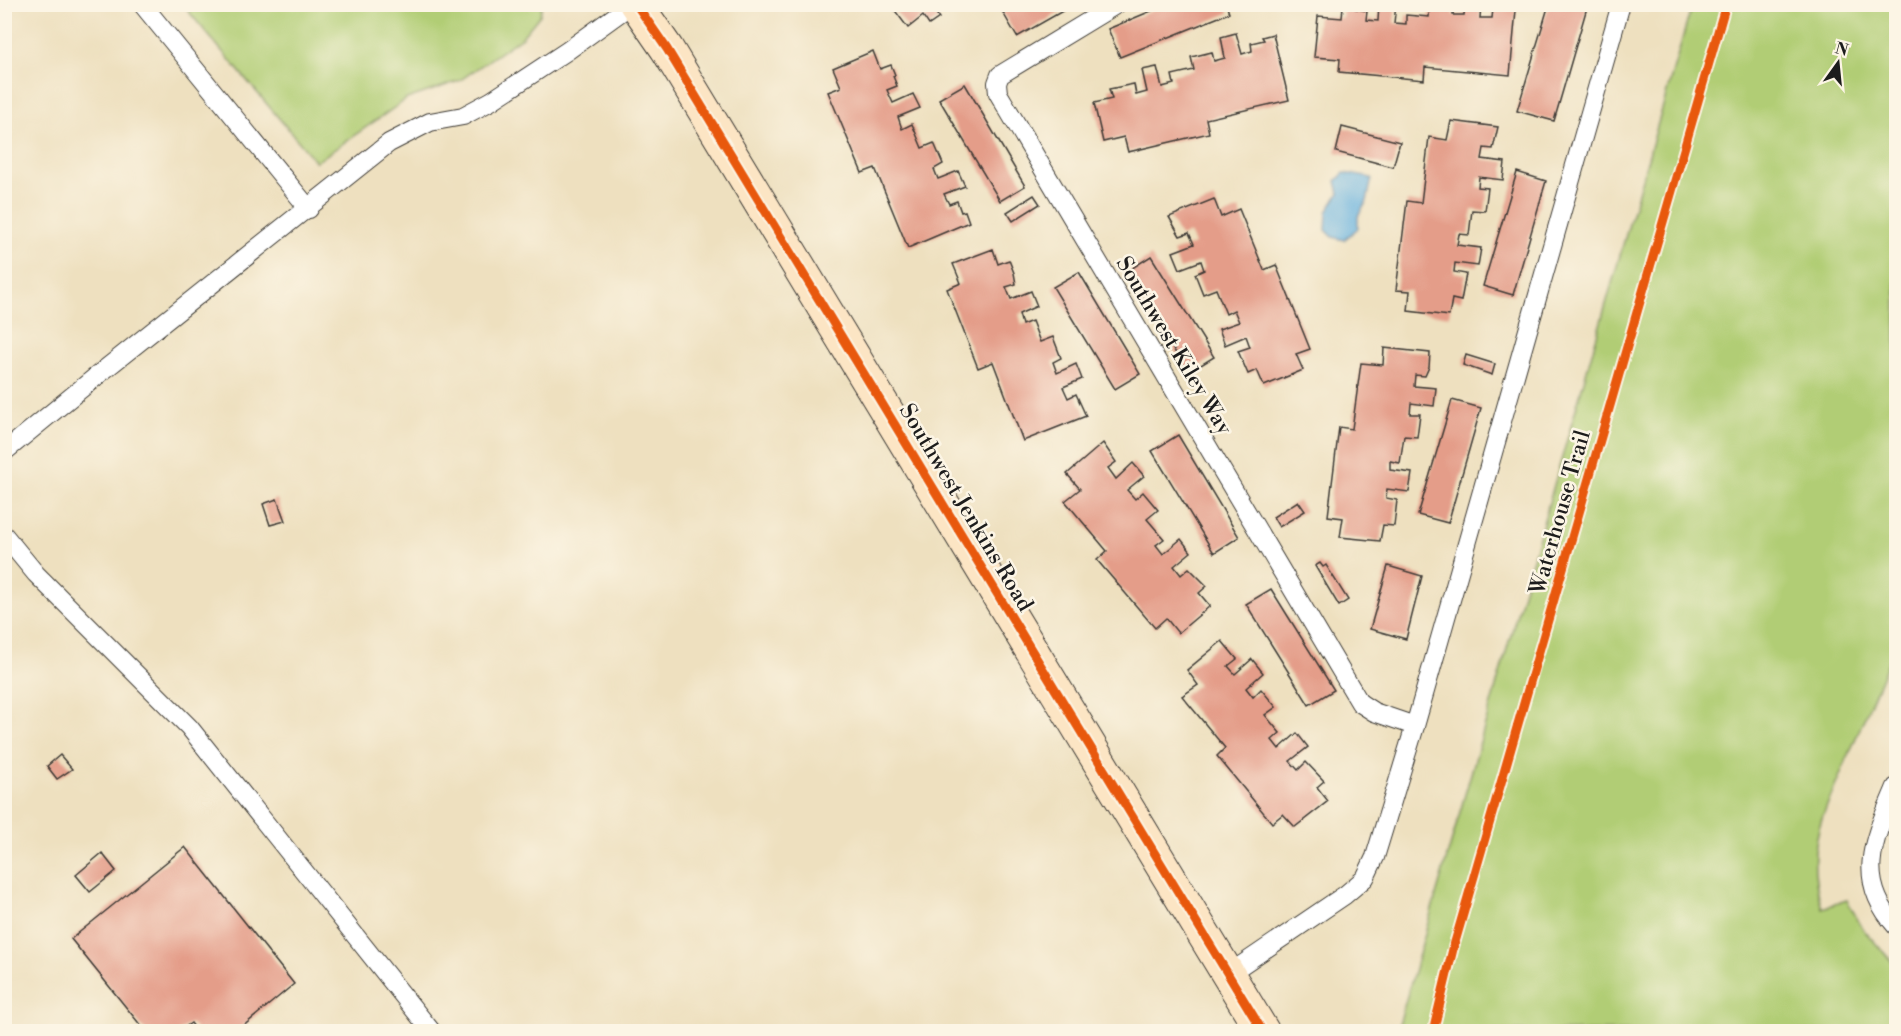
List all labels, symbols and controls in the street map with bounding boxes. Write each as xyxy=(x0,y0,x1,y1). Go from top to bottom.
north arrow xyxy=(1808,33,1868,93)
text: N xyxy=(1833,38,1851,61)
street label: Southwest Kiley Way xyxy=(1110,252,1238,440)
street label: Southwest Jenkins Road xyxy=(893,399,1039,617)
street label: Waterhouse Trail xyxy=(1524,427,1597,599)

